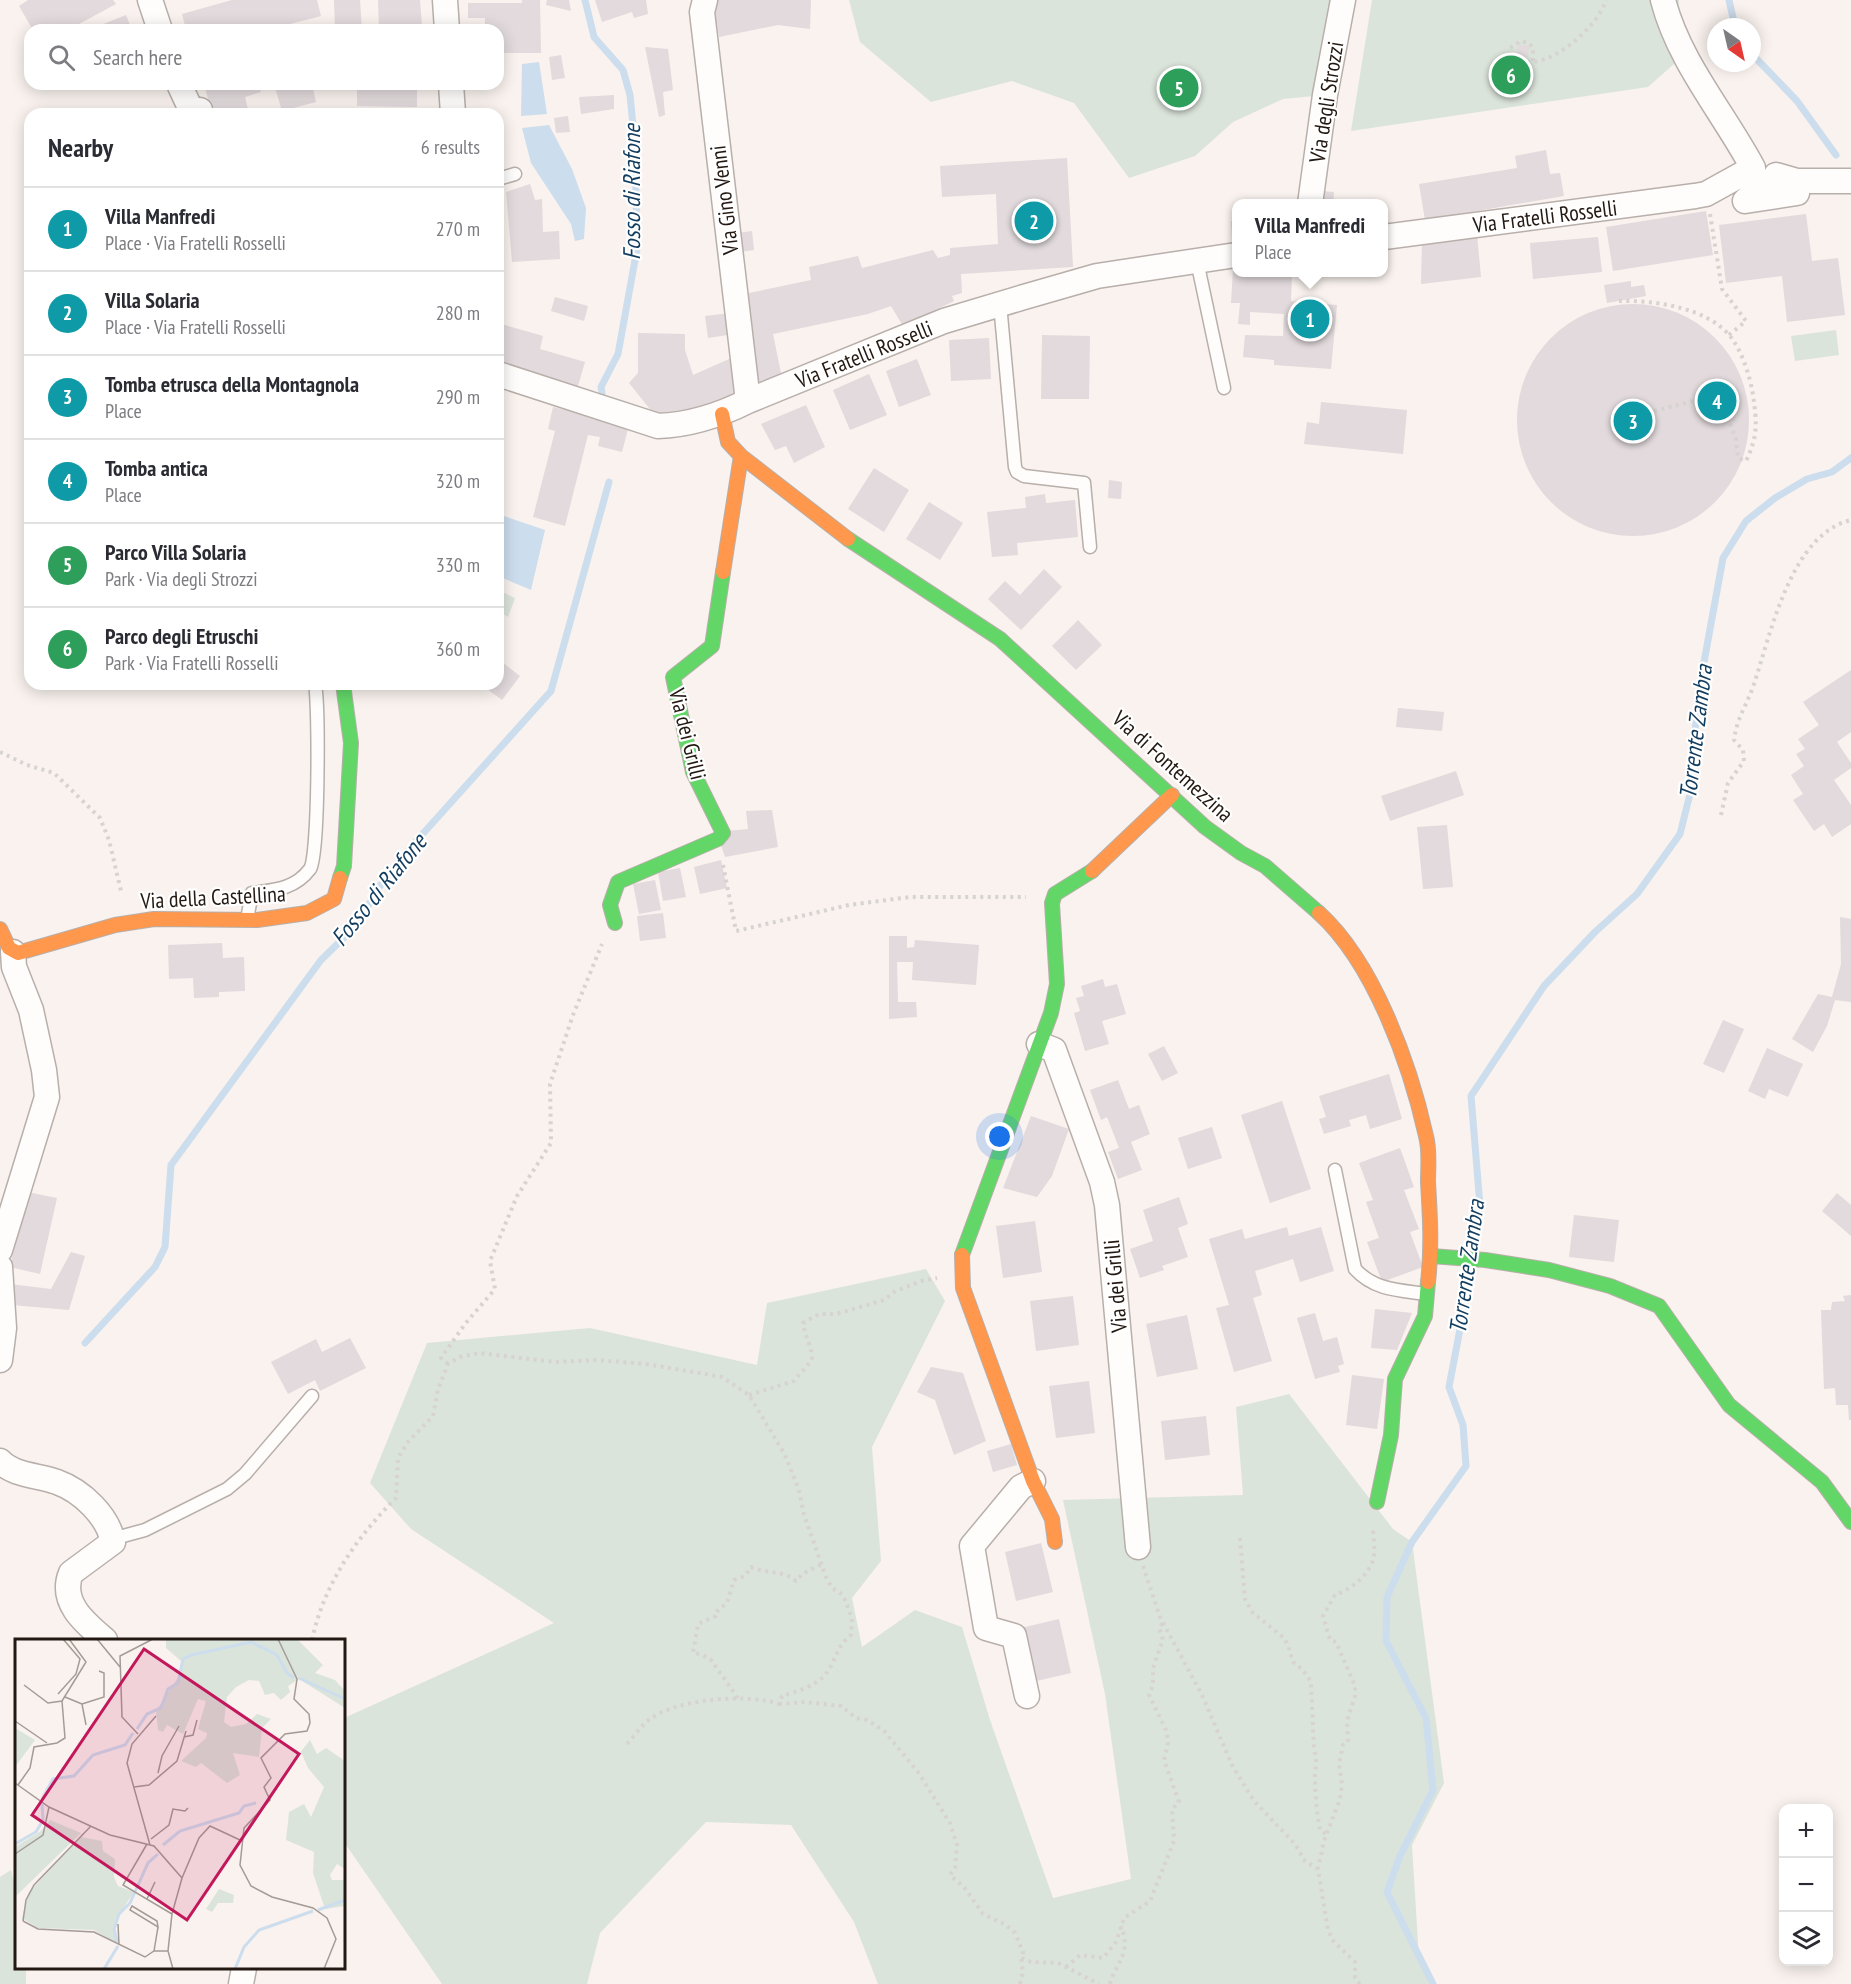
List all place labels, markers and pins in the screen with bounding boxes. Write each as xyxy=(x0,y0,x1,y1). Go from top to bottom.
pin: 6 xyxy=(1492,52,1530,98)
pin: 5 xyxy=(1160,66,1198,110)
pin: 2 xyxy=(1014,198,1054,244)
pin: 1 xyxy=(1290,296,1330,342)
pin: 4 xyxy=(1698,378,1736,424)
pin: 3 xyxy=(1614,398,1652,444)

